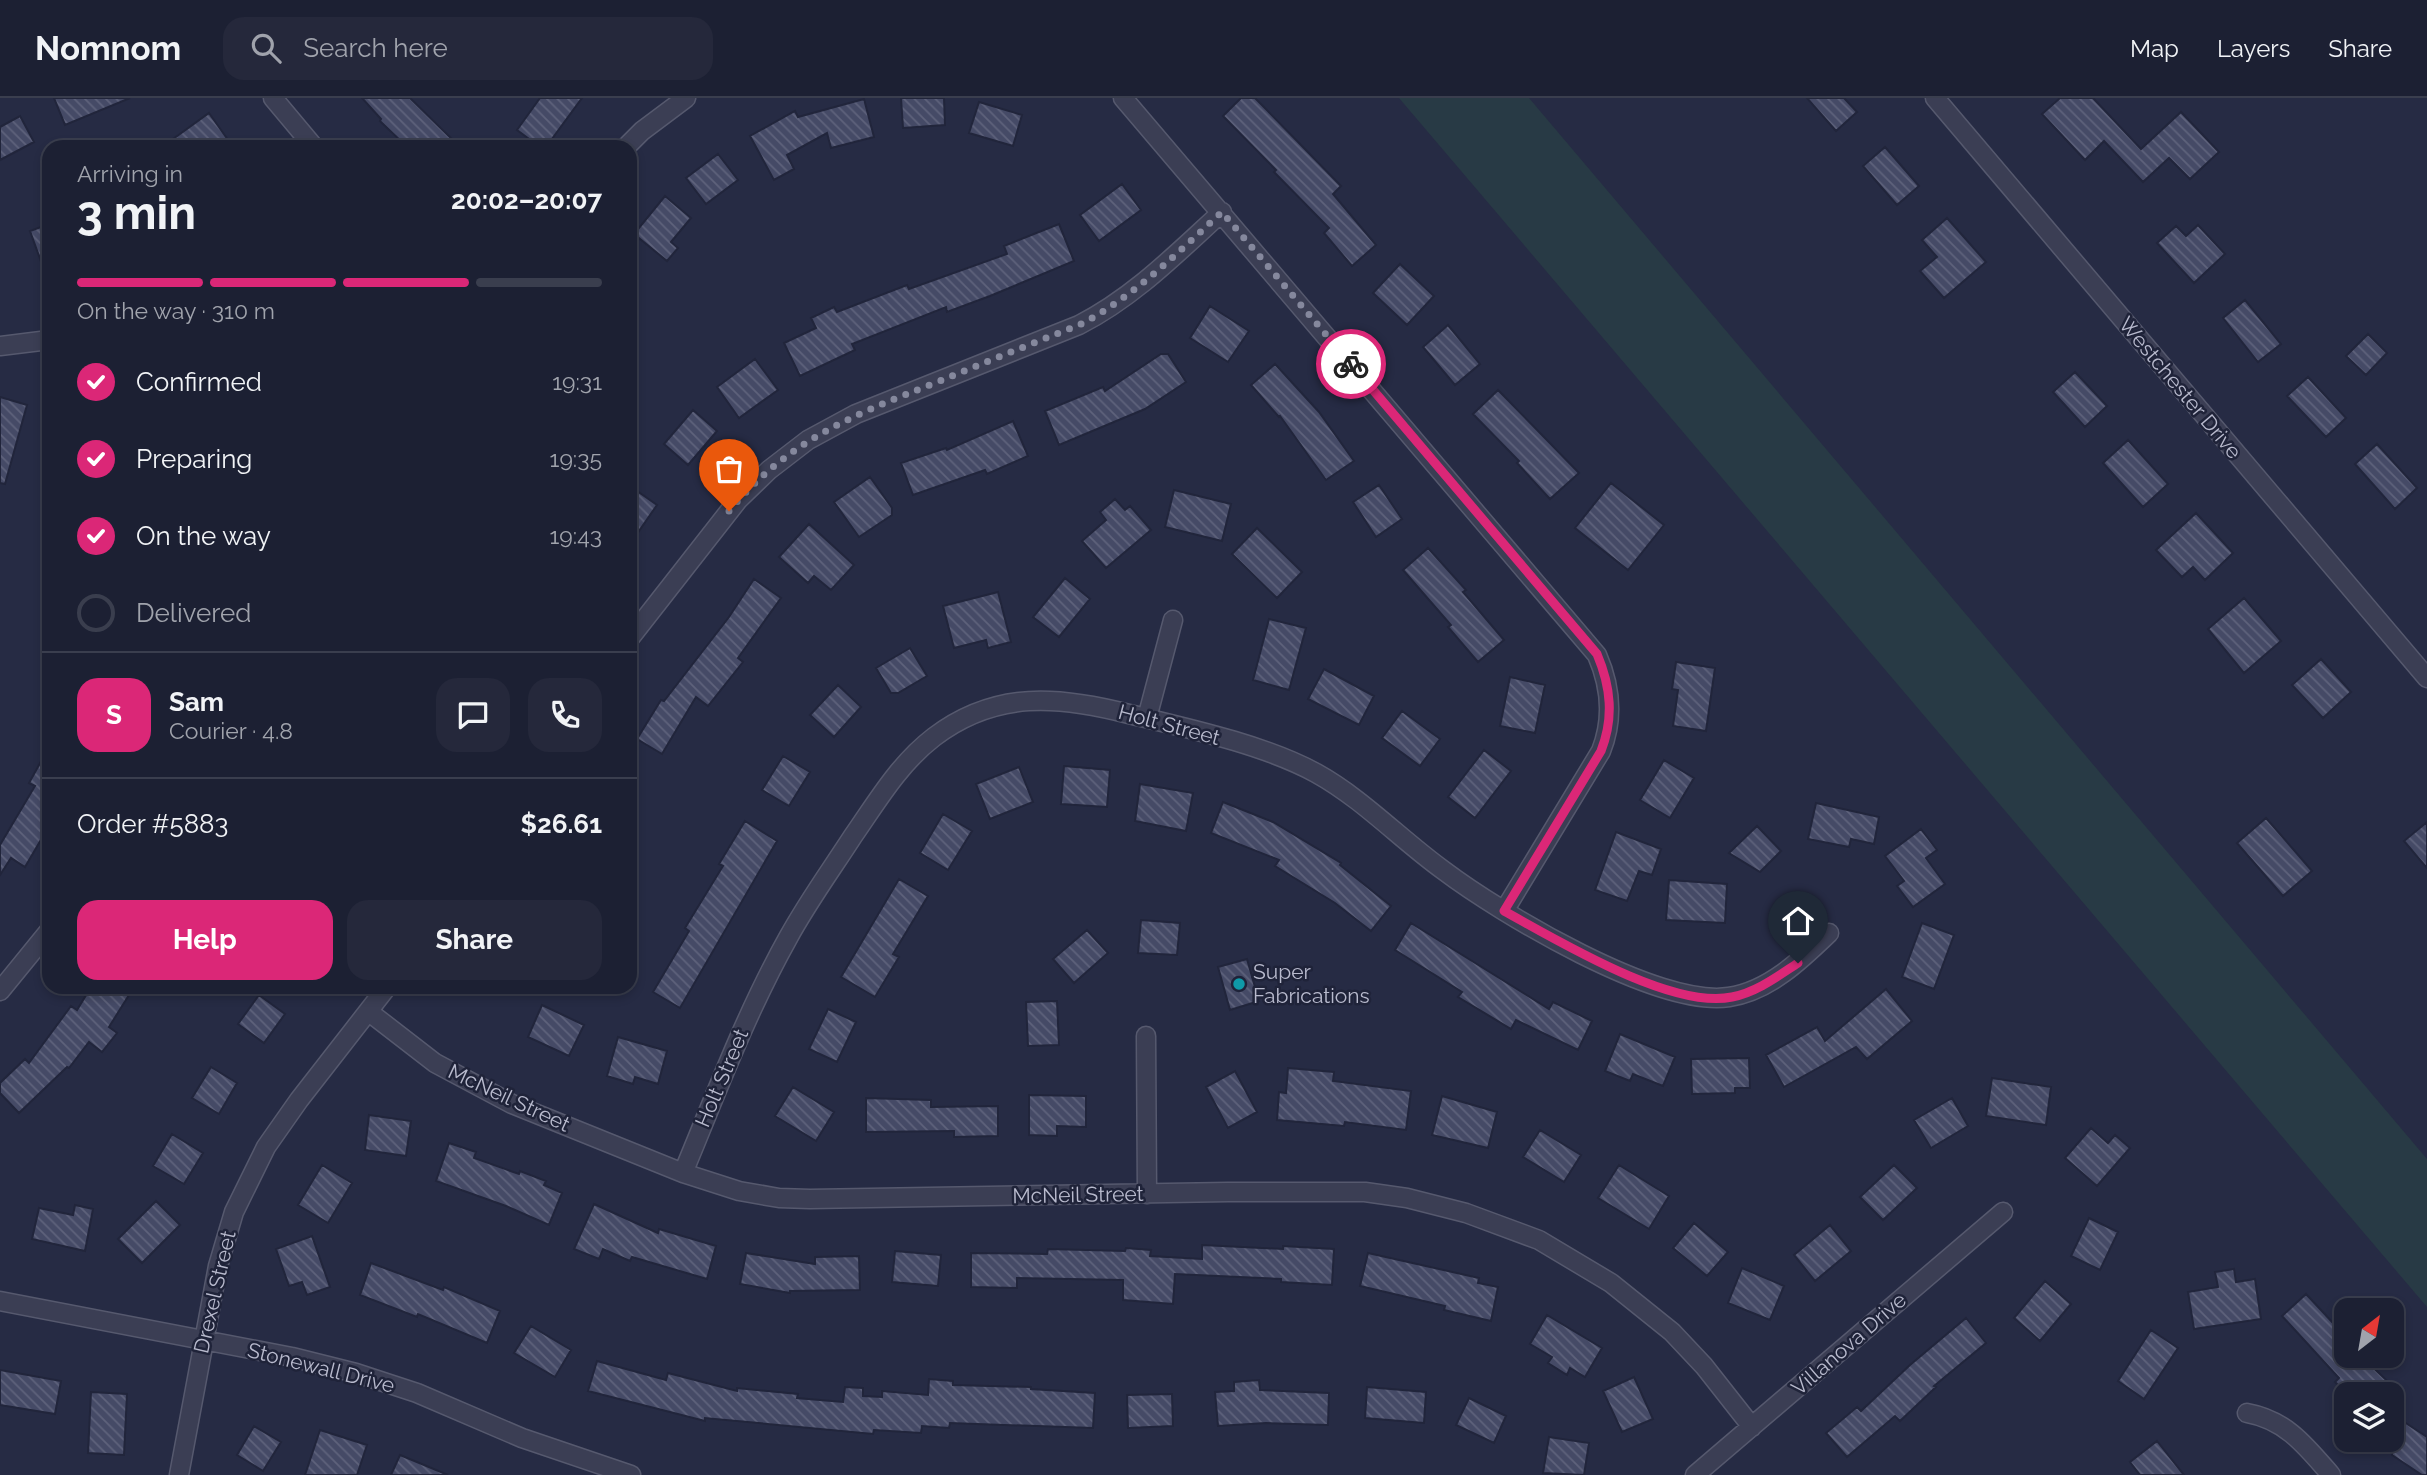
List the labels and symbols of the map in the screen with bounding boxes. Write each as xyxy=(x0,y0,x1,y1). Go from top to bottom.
street label: Westchester Drive xyxy=(2114,312,2247,464)
courier xyxy=(1316,329,1386,399)
pin xyxy=(699,439,759,511)
street label: Holt Street xyxy=(1116,699,1223,750)
pin xyxy=(1768,891,1828,963)
place label: Super Fabrications xyxy=(1253,959,1370,1008)
marker: Super Fabrications xyxy=(1231,976,1247,992)
street label: Holt Street xyxy=(690,1025,753,1131)
street label: McNeil Street xyxy=(444,1058,574,1137)
street label: McNeil Street xyxy=(1012,1181,1144,1208)
street label: Drexel Street xyxy=(188,1228,241,1356)
street label: Villanova Drive xyxy=(1786,1287,1911,1400)
north arrow xyxy=(2334,1298,2404,1368)
street label: Stonewall Drive xyxy=(245,1337,397,1398)

